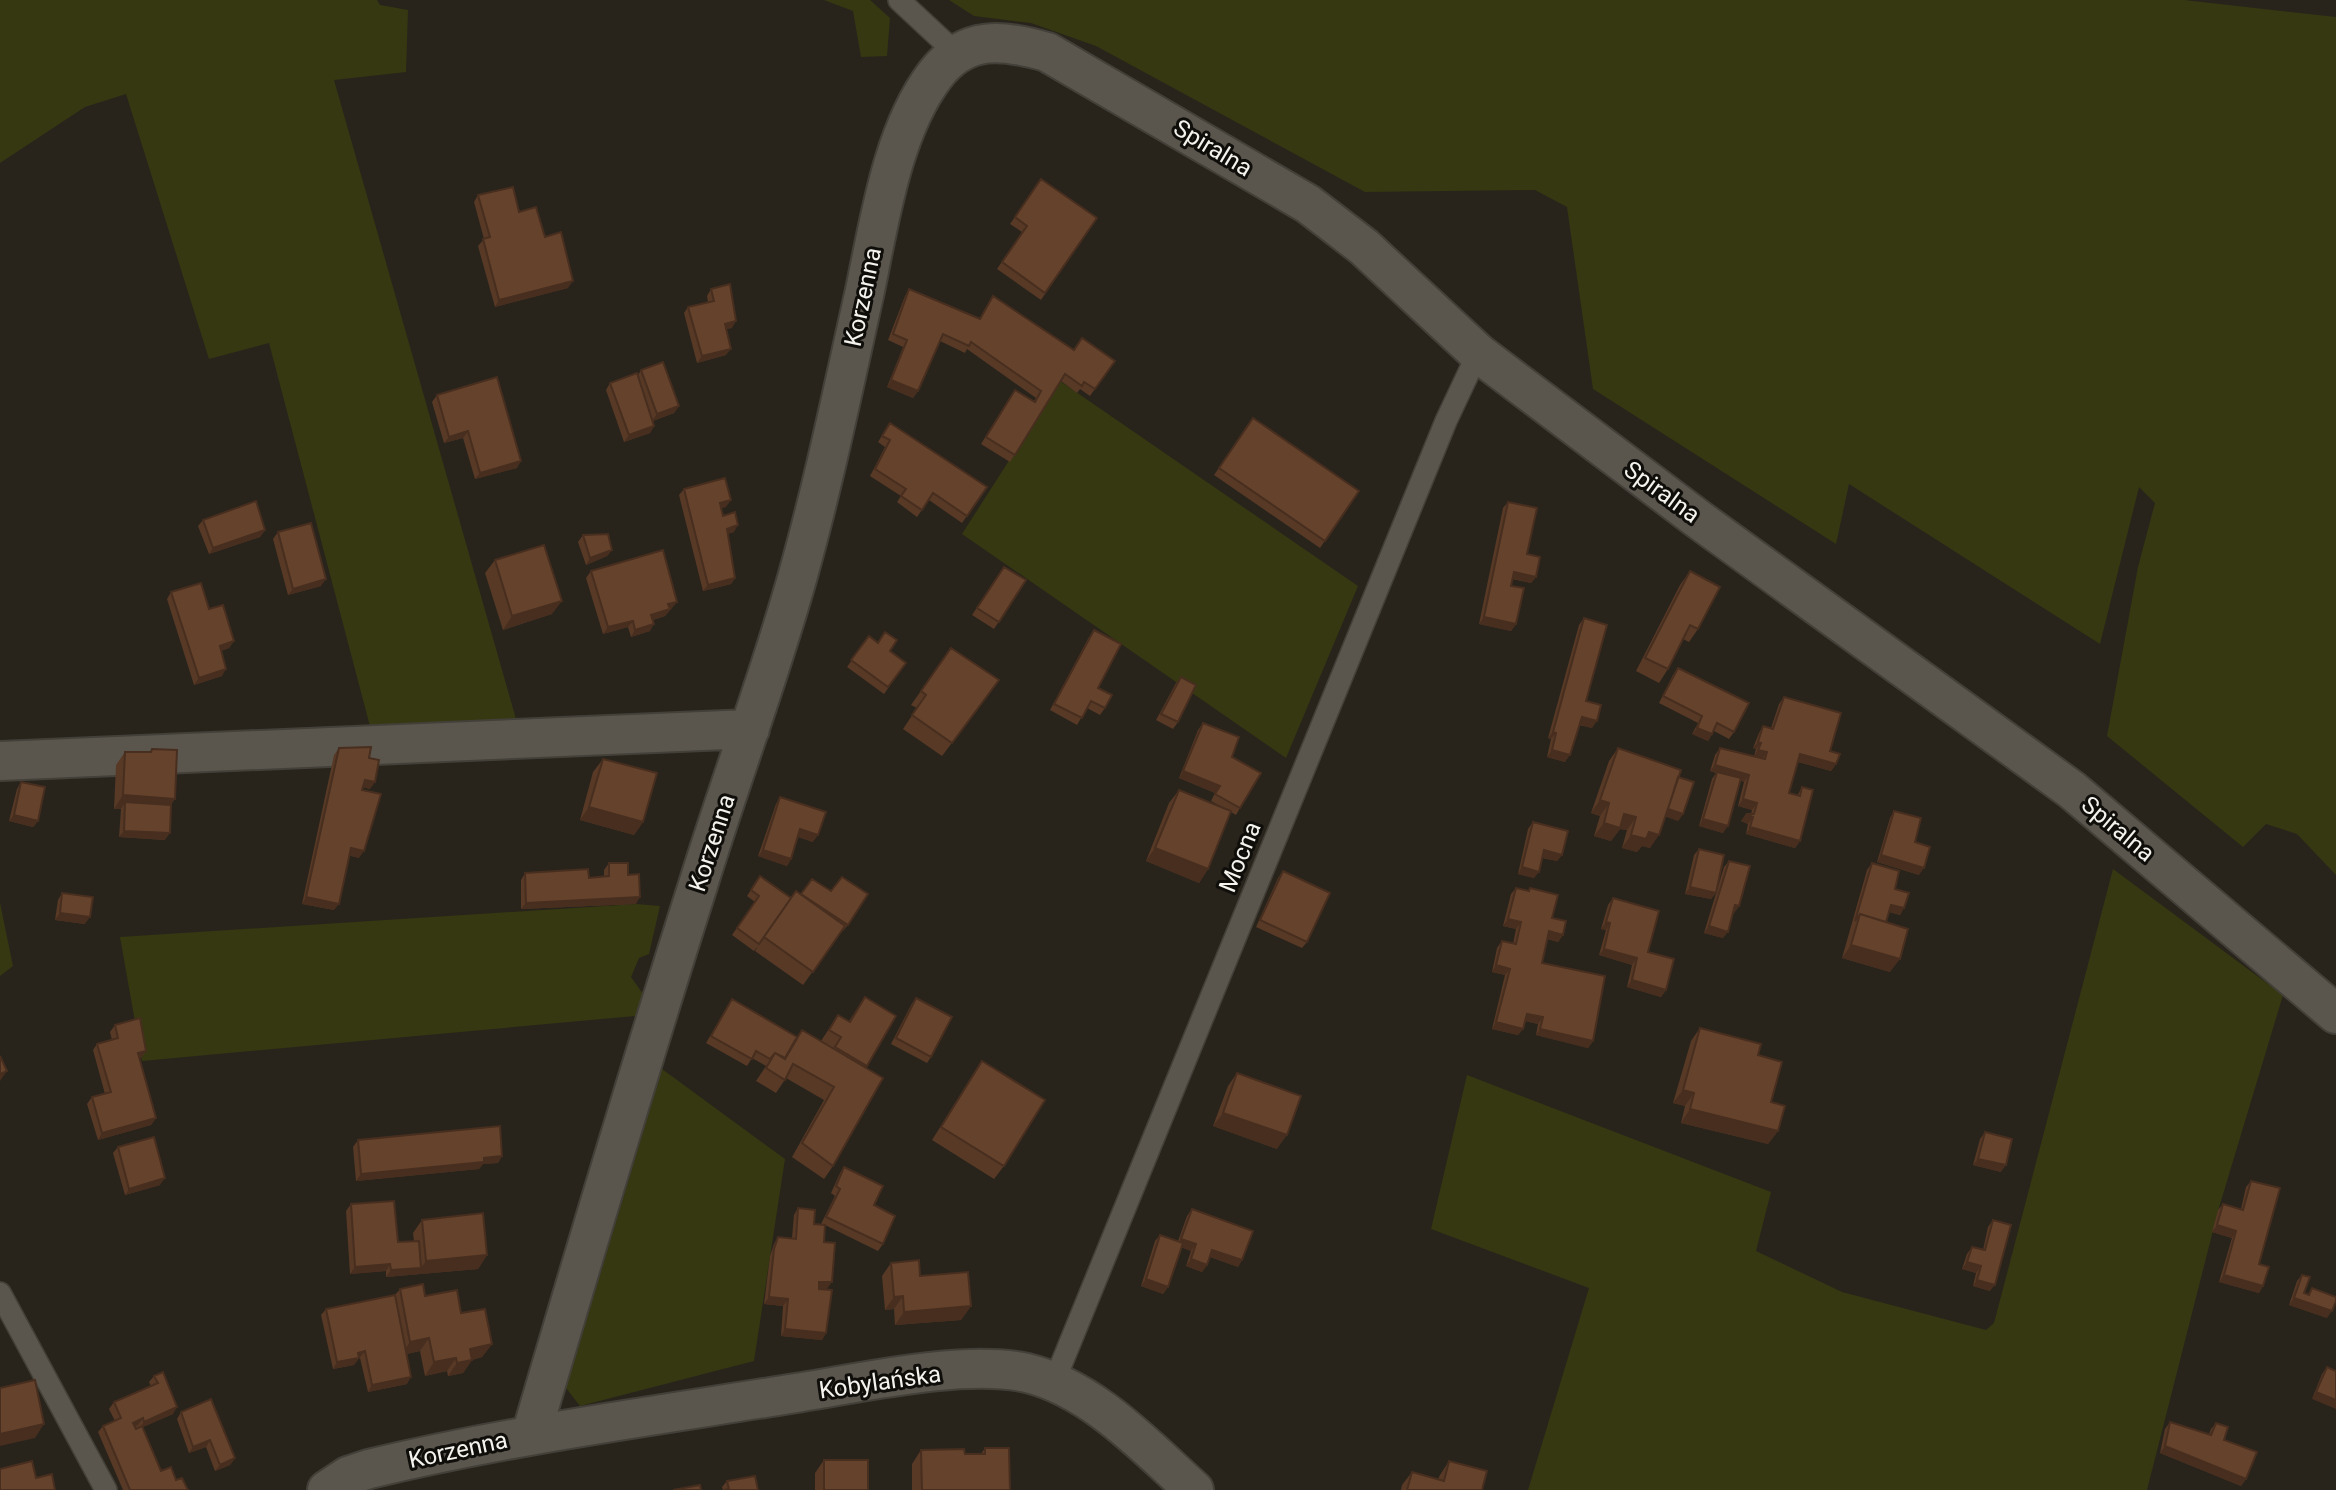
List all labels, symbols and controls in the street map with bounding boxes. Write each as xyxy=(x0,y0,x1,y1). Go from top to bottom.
street label: Spiralna xyxy=(1169,114,1257,182)
street label: Korzenna xyxy=(839,245,887,349)
street label: Spiralna xyxy=(1619,455,1705,529)
street label: Spiralna xyxy=(2076,790,2160,868)
street label: Korzenna xyxy=(683,791,741,895)
street label: Mocna xyxy=(1213,818,1267,896)
street label: Kobylańska xyxy=(817,1360,943,1404)
street label: Korzenna xyxy=(406,1426,510,1474)

